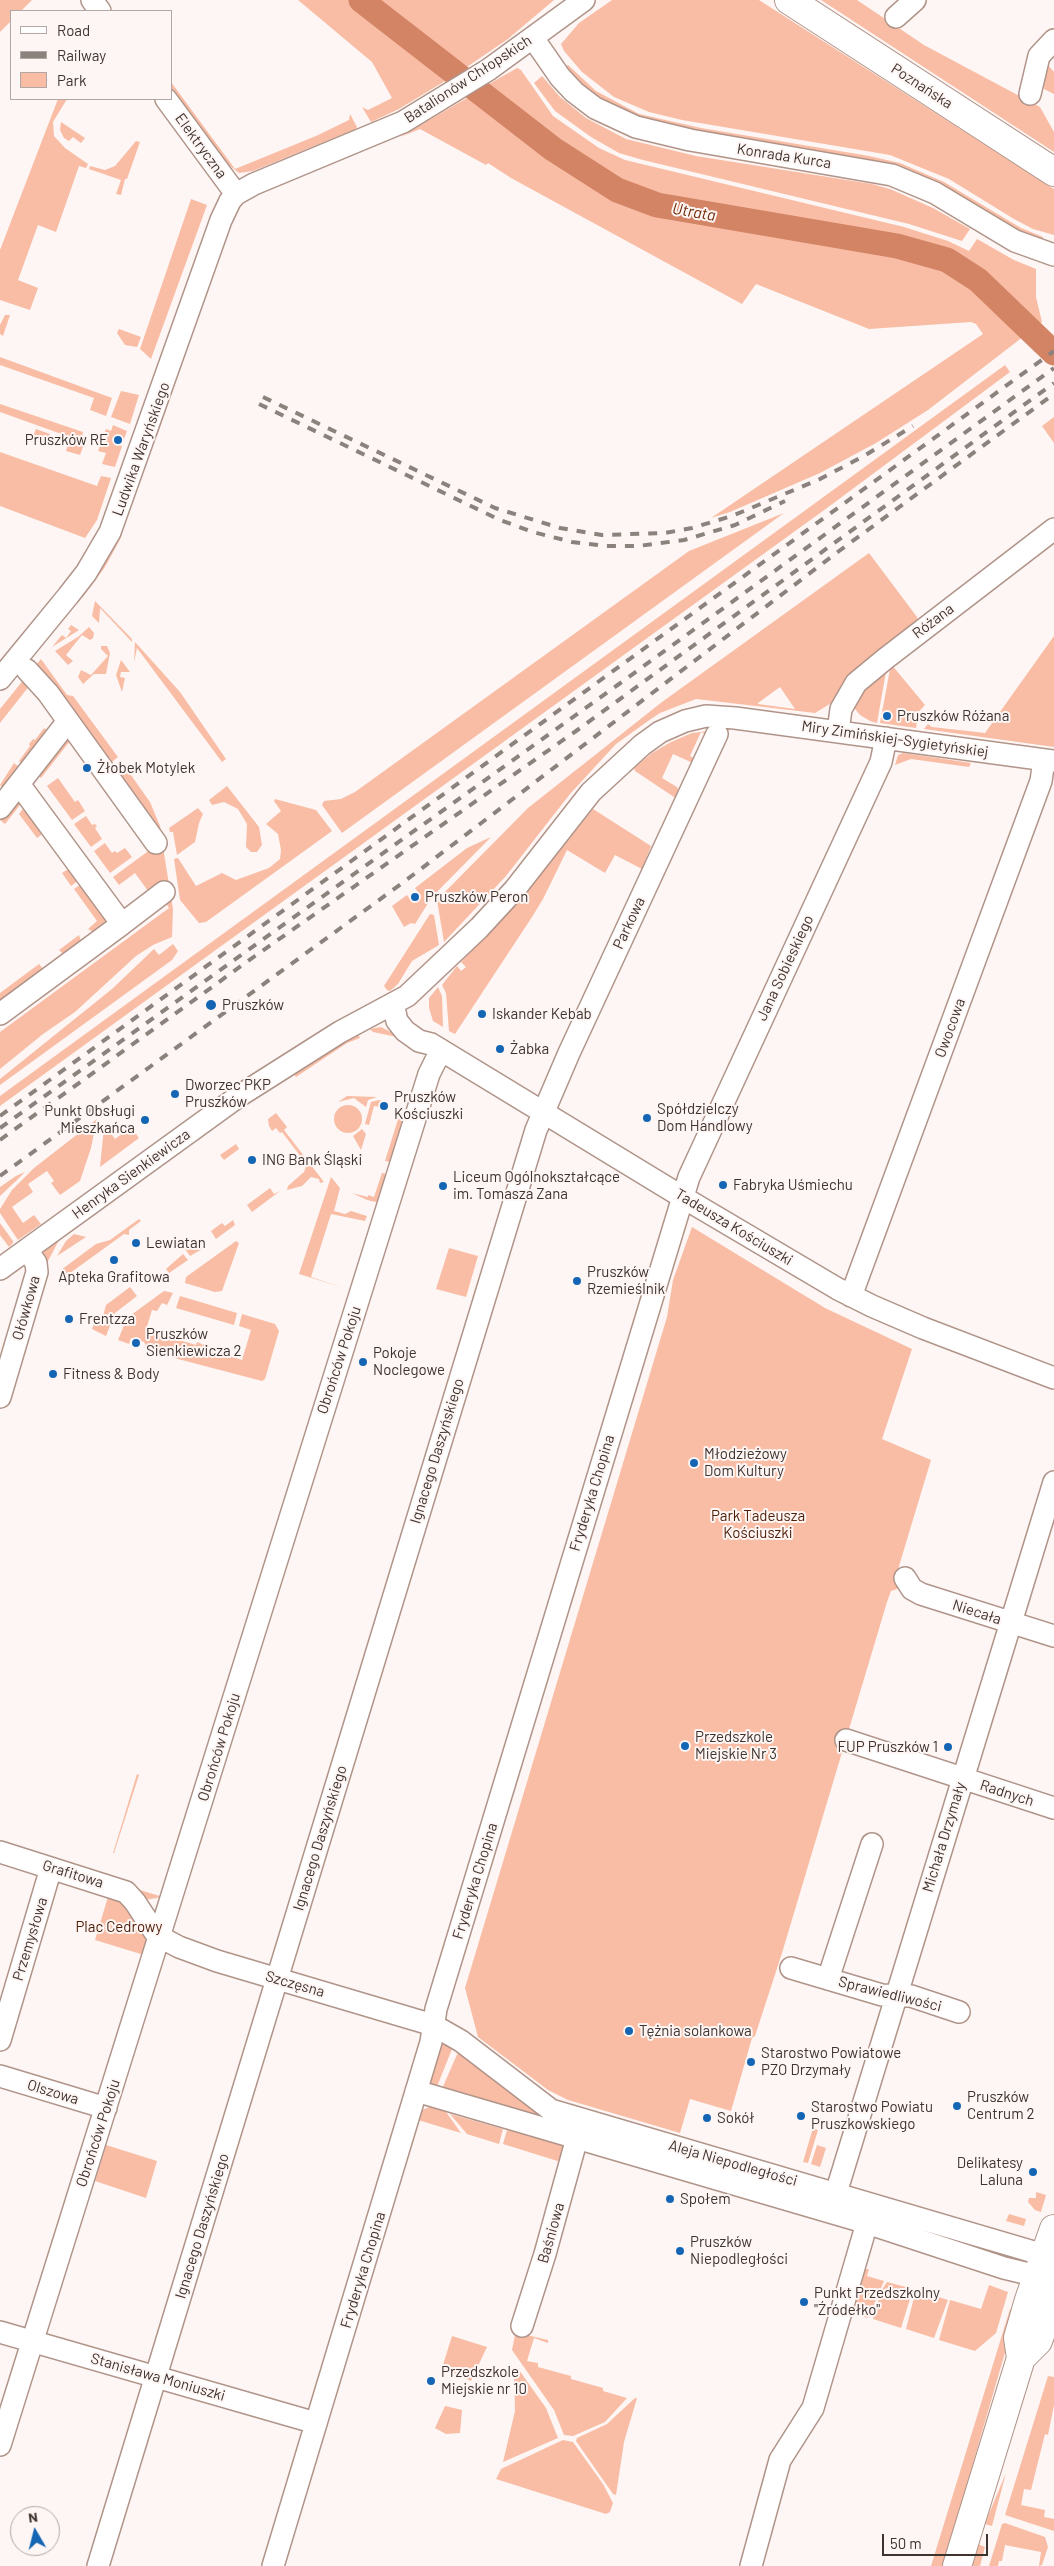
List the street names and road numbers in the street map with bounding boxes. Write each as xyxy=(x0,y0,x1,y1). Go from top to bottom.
street label: Batalionów Chłopskich xyxy=(401,31,535,127)
street label: Poznańska xyxy=(888,60,956,112)
street label: Elektryczna xyxy=(171,110,231,182)
street label: Konrada Kurca xyxy=(736,140,832,172)
street label: Ludwika Waryńskiego xyxy=(108,380,174,518)
street label: Różana xyxy=(909,600,957,642)
street label: Miry Zimińskiej-Sygietyńskiej xyxy=(800,717,990,761)
street label: Parkowa xyxy=(609,894,649,952)
street label: Jana Sobieskiego xyxy=(753,912,817,1024)
street label: Owocowa xyxy=(931,996,969,1060)
street label: Henryka Sienkiewicza xyxy=(69,1125,193,1223)
street label: Tadeusza Kościuszki xyxy=(672,1185,796,1269)
street label: Ołówkowa xyxy=(8,1274,44,1342)
street label: Obrońców Pokoju xyxy=(313,1304,365,1416)
street label: Ignacego Daszyńskiego xyxy=(406,1376,468,1526)
street label: Fryderyka Chopina xyxy=(566,1433,618,1553)
street label: Niecała xyxy=(950,1596,1004,1628)
street label: Obrońców Pokoju xyxy=(194,1691,244,1803)
street label: Ignacego Daszyńskiego xyxy=(289,1763,351,1913)
street label: Radnych xyxy=(978,1776,1036,1810)
street label: Michała Drzymały xyxy=(919,1780,969,1894)
street label: Fryderyka Chopina xyxy=(449,1821,501,1941)
street label: Grafitowa xyxy=(40,1856,106,1892)
street label: Przemysłowa xyxy=(9,1895,51,1983)
street label: Szczęsna xyxy=(263,1967,327,2001)
street label: Sprawiedliwości xyxy=(837,1972,943,2016)
street label: Olszowa xyxy=(25,2076,81,2108)
street label: Obrońców Pokoju xyxy=(72,2077,124,2189)
street label: Aleja Niepodległości xyxy=(667,2136,799,2190)
street label: Ignacego Daszyńskiego xyxy=(171,2151,233,2301)
street label: Baśniowa xyxy=(534,2201,568,2265)
street label: Fryderyka Chopina xyxy=(337,2210,389,2330)
street label: Stanisława Moniuszki xyxy=(89,2349,227,2405)

